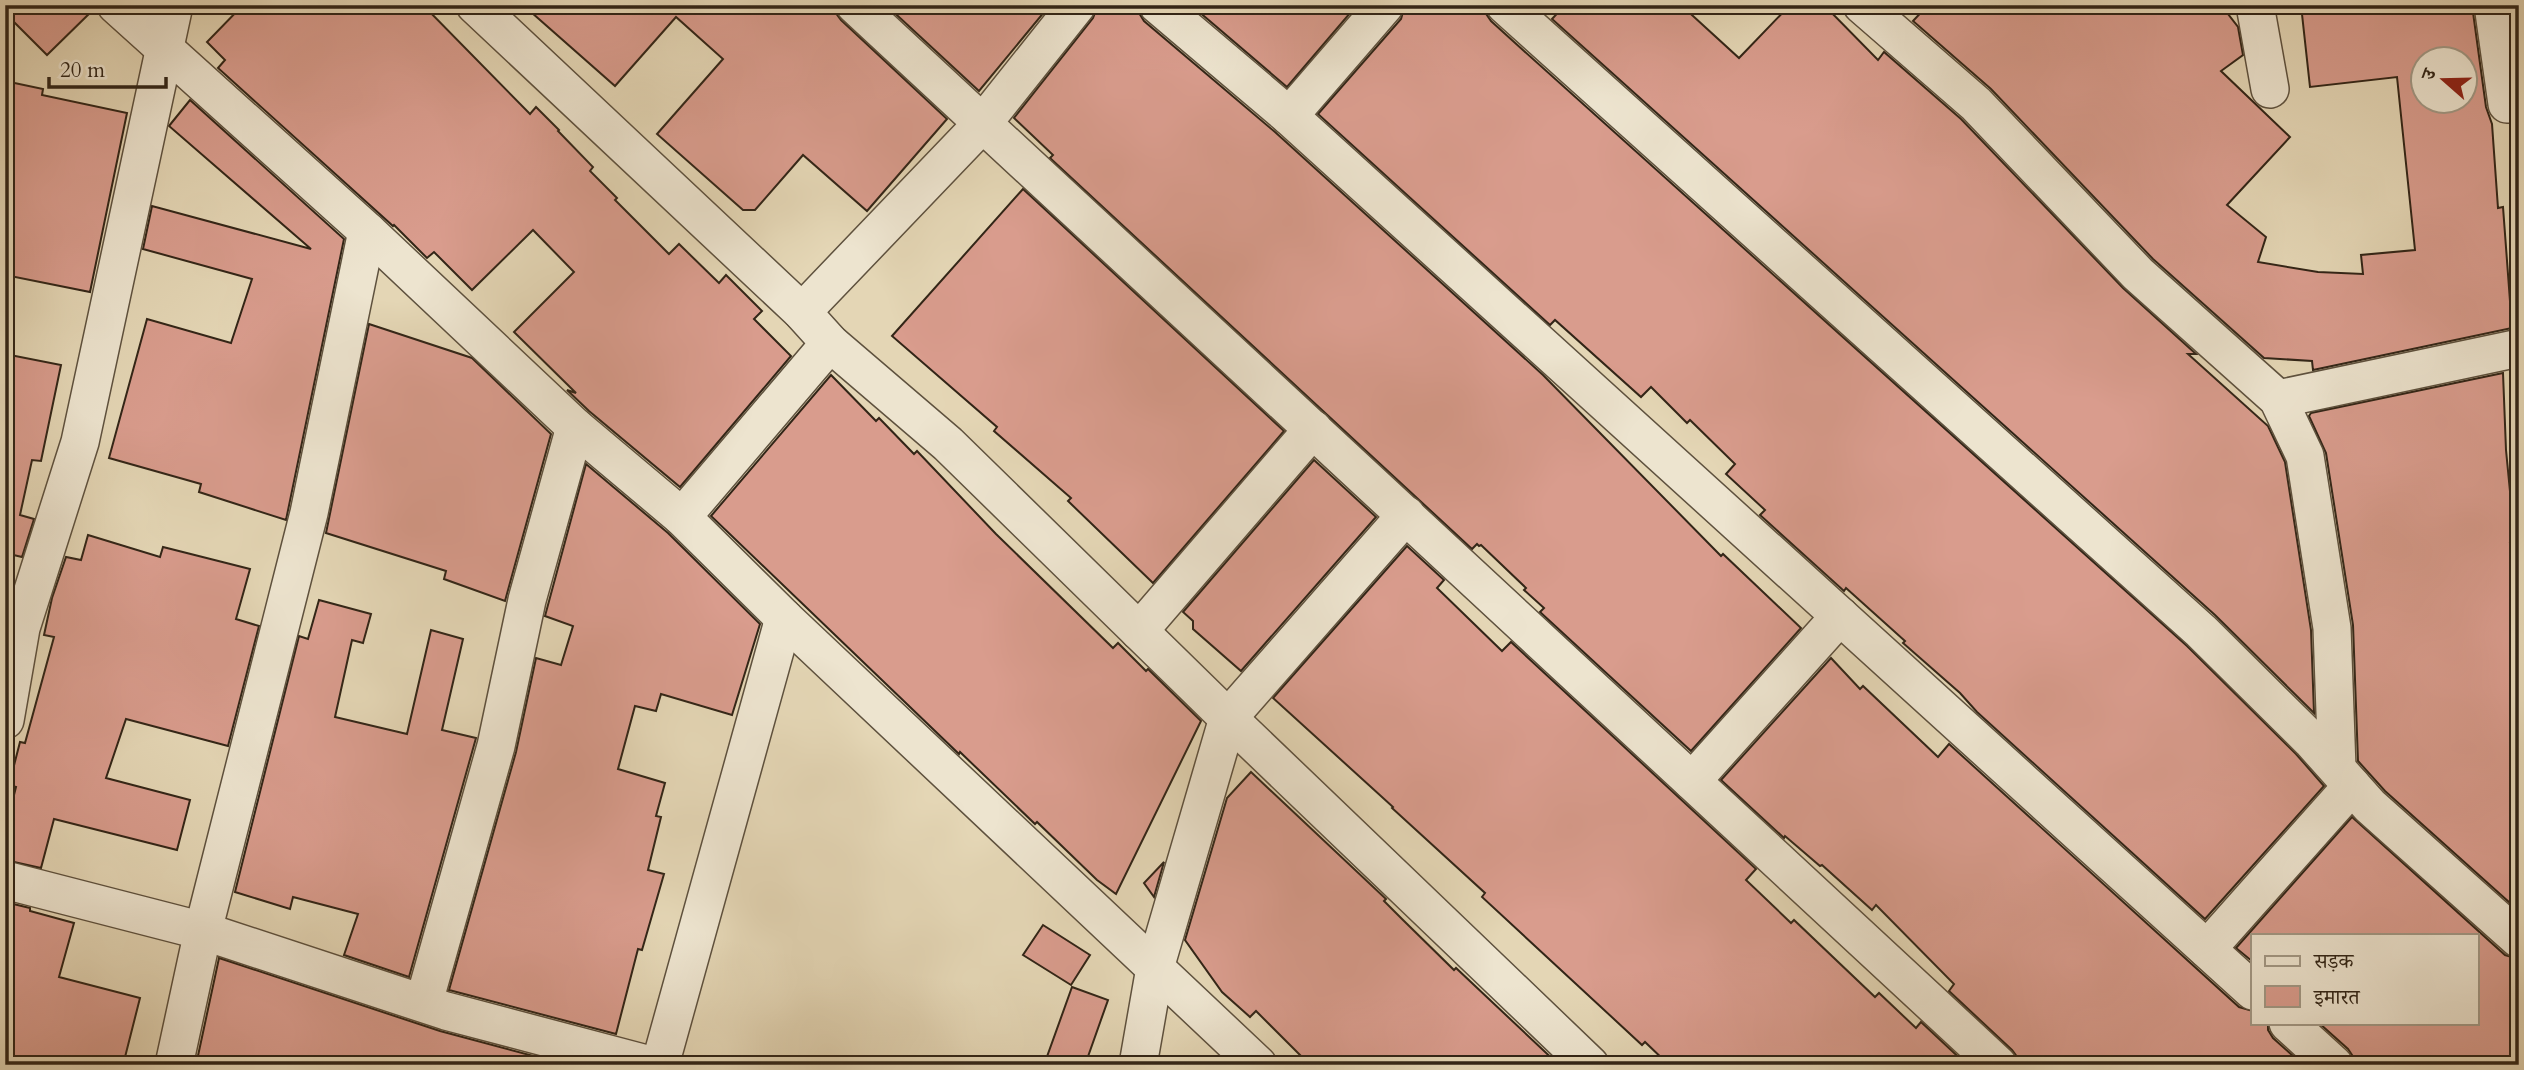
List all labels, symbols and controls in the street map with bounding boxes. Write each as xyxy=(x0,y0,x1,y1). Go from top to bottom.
scale bar xyxy=(49,46,166,90)
north arrow xyxy=(2408,46,2478,116)
text: 20 m xyxy=(60,56,105,85)
text: उ xyxy=(2414,64,2443,85)
legend xyxy=(2251,934,2478,1024)
text: सड़क xyxy=(2313,947,2354,976)
text: इमारत xyxy=(2313,983,2361,1012)

